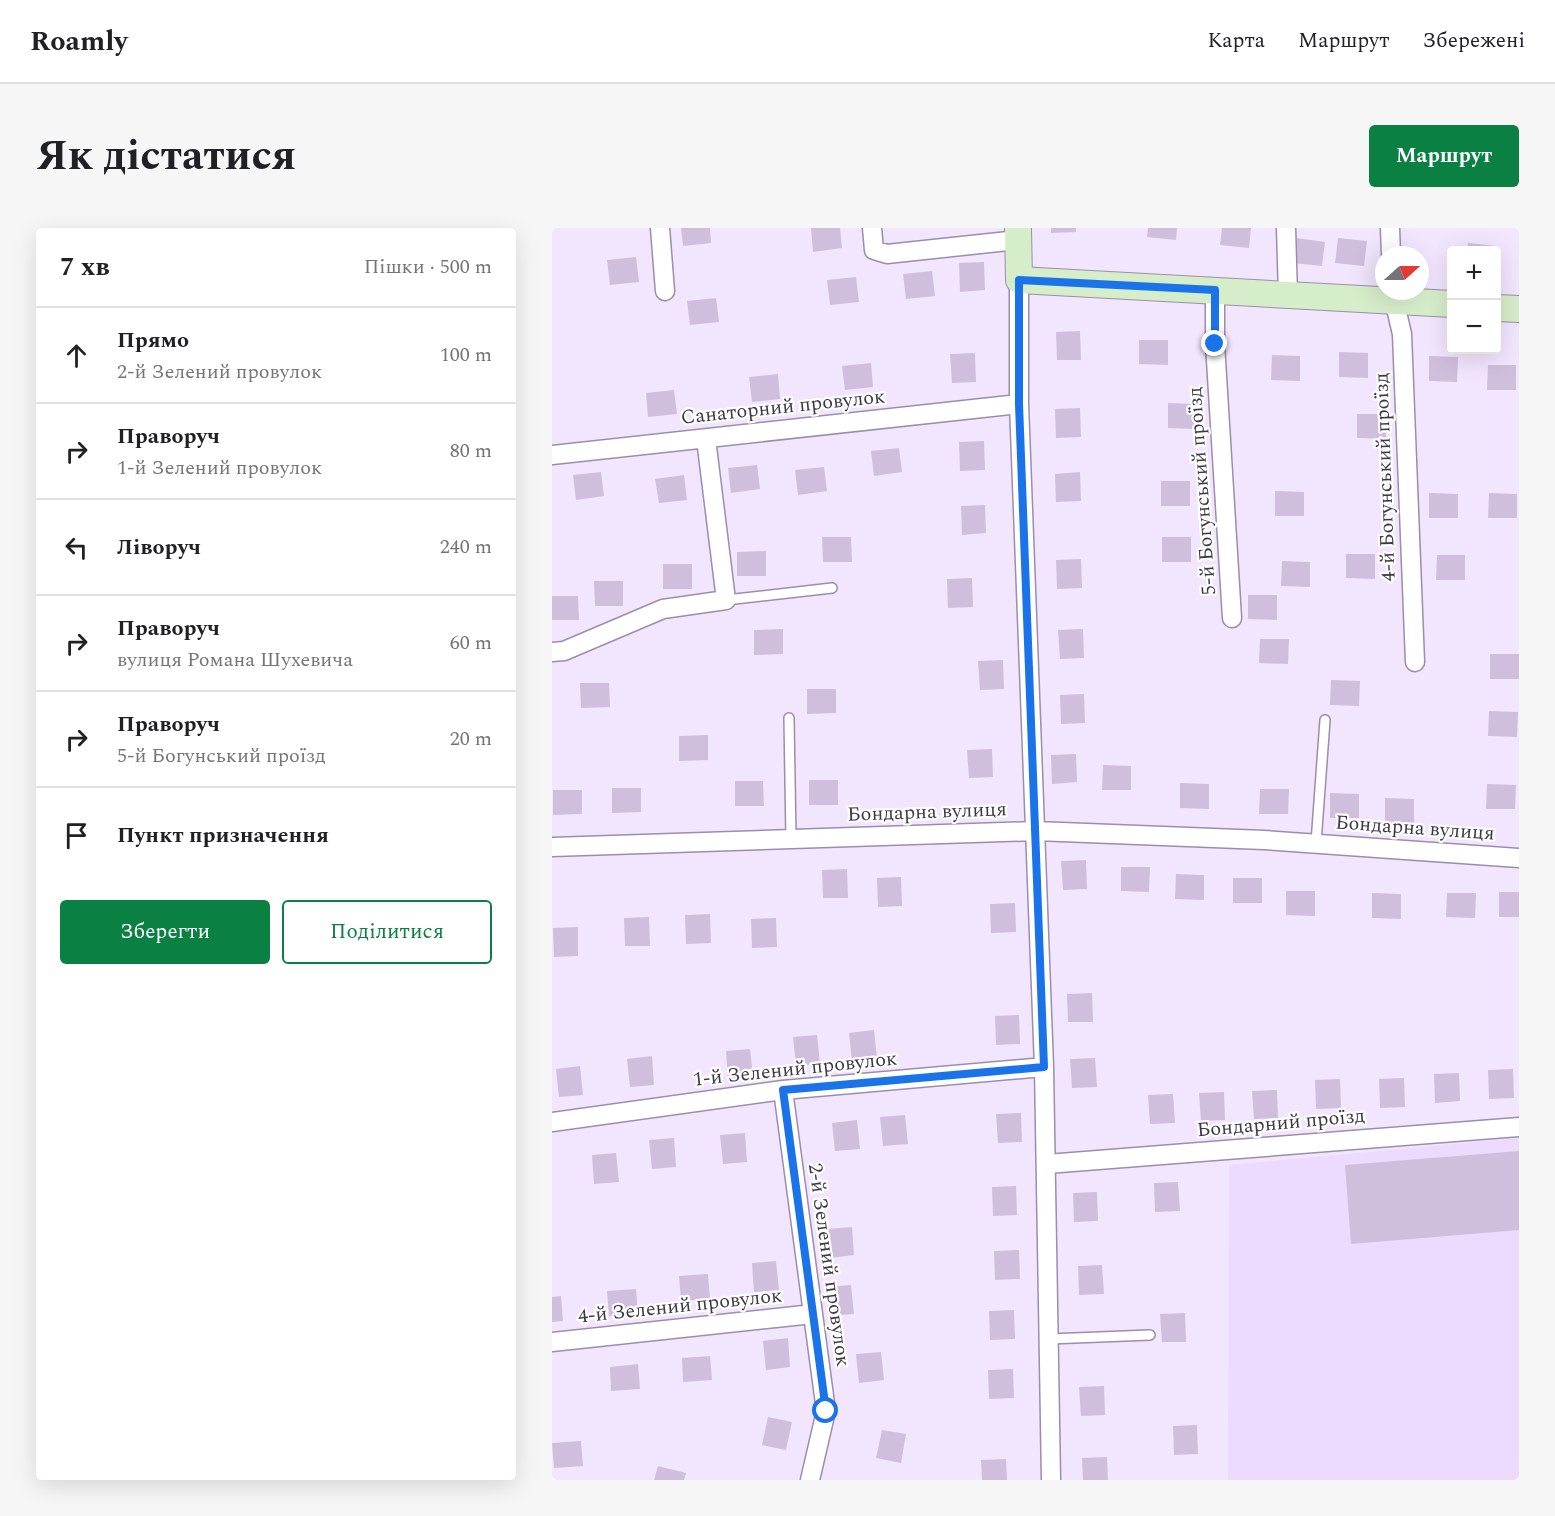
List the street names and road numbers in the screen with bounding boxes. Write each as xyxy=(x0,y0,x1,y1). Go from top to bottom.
street label: 4-й Богунський проїзд xyxy=(1366,372,1404,582)
street label: Санаторний провулок xyxy=(679,381,887,433)
street label: 5-й Богунський проїзд xyxy=(1180,386,1224,596)
street label: Бондарна вулиця xyxy=(847,794,1007,830)
street label: Бондарна вулиця xyxy=(1334,807,1496,849)
street label: 1-й Зелений провулок xyxy=(691,1043,899,1095)
street label: Бондарний проїзд xyxy=(1196,1101,1366,1145)
street label: 2-й Зелений провулок xyxy=(800,1161,858,1369)
street label: 4-й Зелений провулок xyxy=(576,1280,784,1332)

